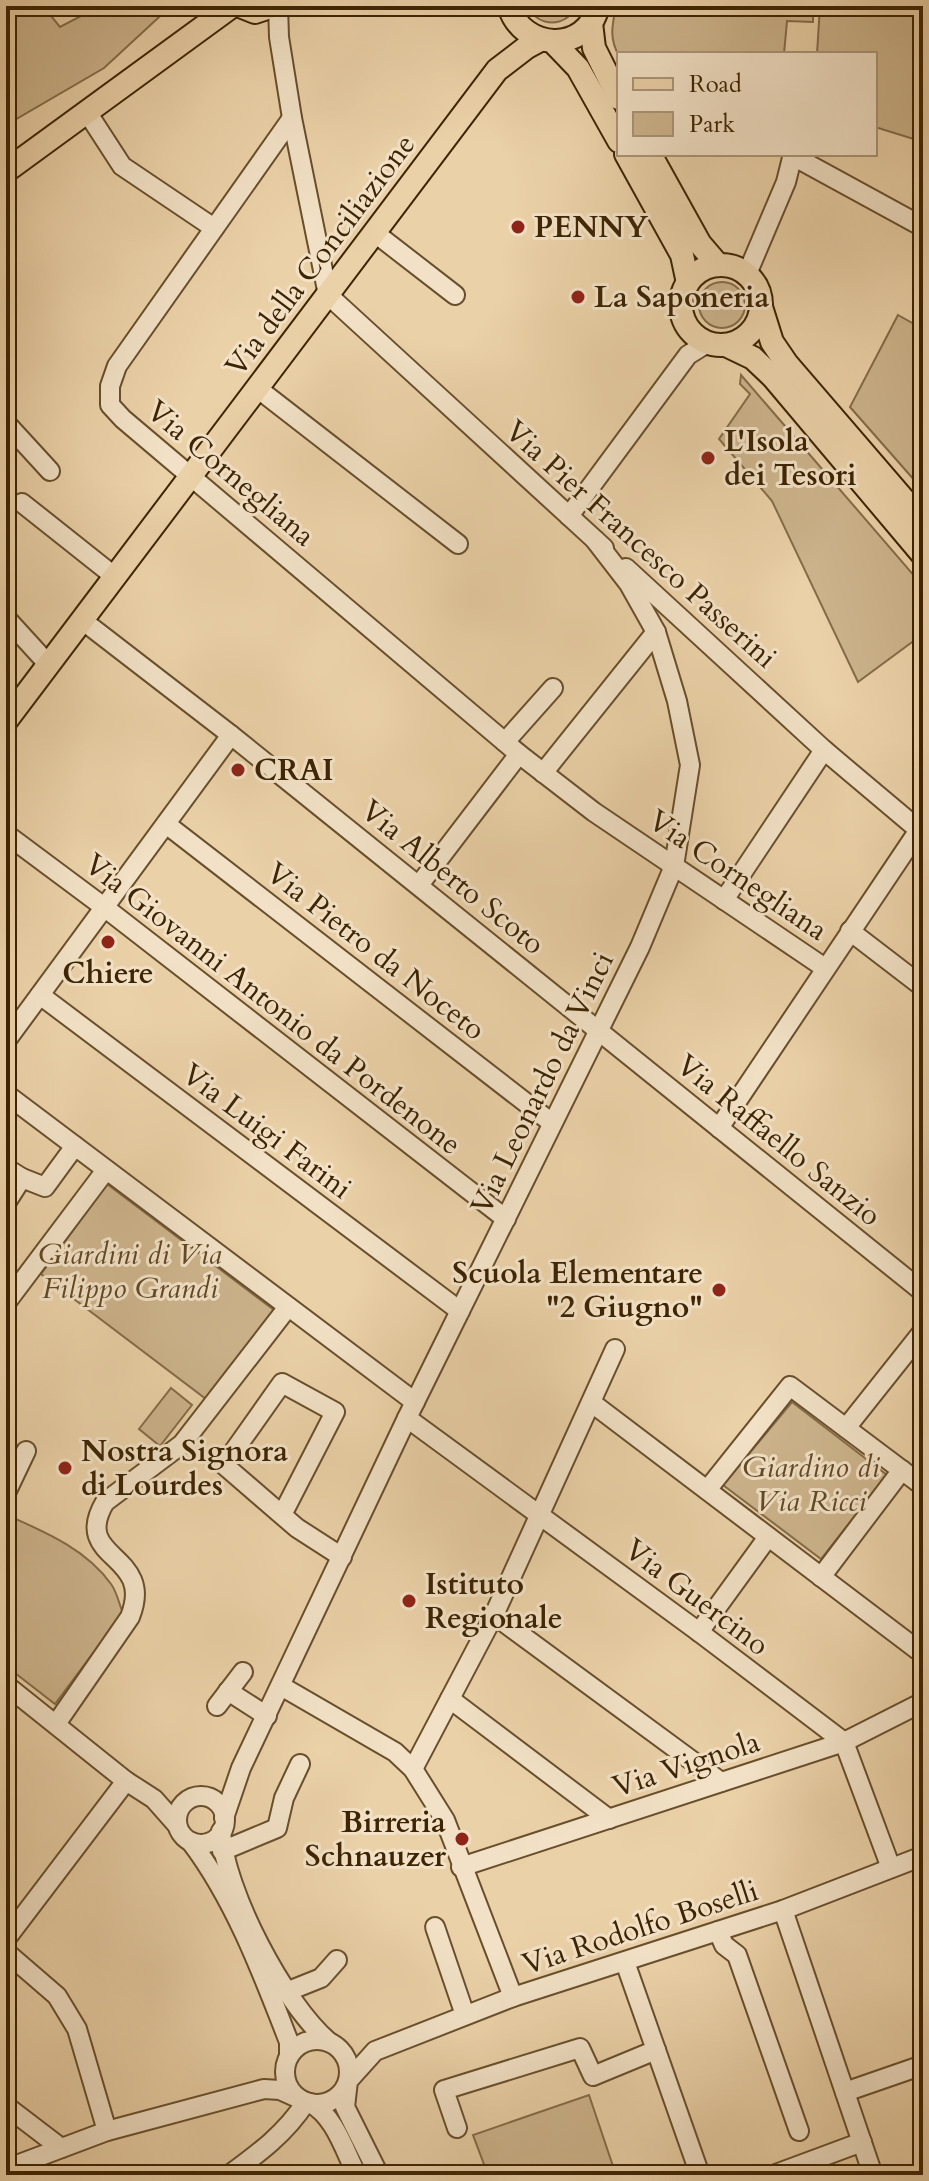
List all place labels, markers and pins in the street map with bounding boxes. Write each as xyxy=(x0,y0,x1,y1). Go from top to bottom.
place label: PENNY xyxy=(534,207,648,248)
marker: PENNY xyxy=(509,218,527,236)
place label: La Saponeria xyxy=(594,277,770,318)
marker: La Saponeria xyxy=(569,288,587,306)
place label: L'Isola dei Tesori xyxy=(724,421,857,496)
marker: L'Isola dei Tesori xyxy=(699,449,717,467)
place label: CRAI xyxy=(254,750,334,791)
marker: CRAI xyxy=(229,761,247,779)
marker: Chiere xyxy=(99,933,117,951)
place label: Chiere xyxy=(62,953,154,994)
place label: Scuola Elementare "2 Giugno" xyxy=(452,1253,703,1328)
marker: Scuola Elementare "2 Giugno" xyxy=(710,1281,728,1299)
place label: Nostra Signora di Lourdes xyxy=(81,1431,288,1506)
marker: Nostra Signora di Lourdes xyxy=(56,1459,74,1477)
place label: Istituto Regionale xyxy=(425,1564,563,1639)
marker: Istituto Regionale xyxy=(400,1592,418,1610)
place label: Birreria Schnauzer xyxy=(305,1802,447,1877)
marker: Birreria Schnauzer xyxy=(453,1830,471,1848)

